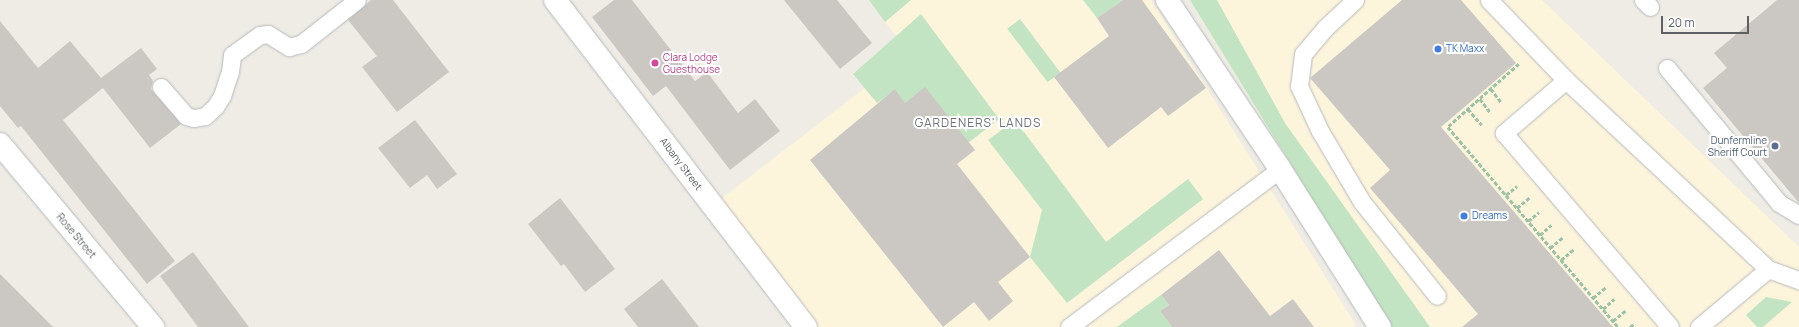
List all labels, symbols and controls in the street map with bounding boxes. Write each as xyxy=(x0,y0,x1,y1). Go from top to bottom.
scale bar xyxy=(1663,8,1751,34)
text: 20 m xyxy=(1668,14,1695,31)
place label: TK Maxx xyxy=(1446,43,1484,55)
marker: TK Maxx xyxy=(1433,44,1443,54)
place label: Clara Lodge Guesthouse xyxy=(663,51,720,74)
marker: Clara Lodge Guesthouse xyxy=(650,58,660,68)
district label: GARDENERS' LANDS xyxy=(915,116,1041,130)
place label: Dunfermline Sheriff Court xyxy=(1708,134,1767,158)
street label: Albany Street xyxy=(657,135,705,193)
marker: Dunfermline Sheriff Court xyxy=(1770,141,1780,151)
place label: Dreams xyxy=(1472,210,1507,222)
street label: Rose Street xyxy=(54,211,98,261)
marker: Dreams xyxy=(1459,211,1469,221)

